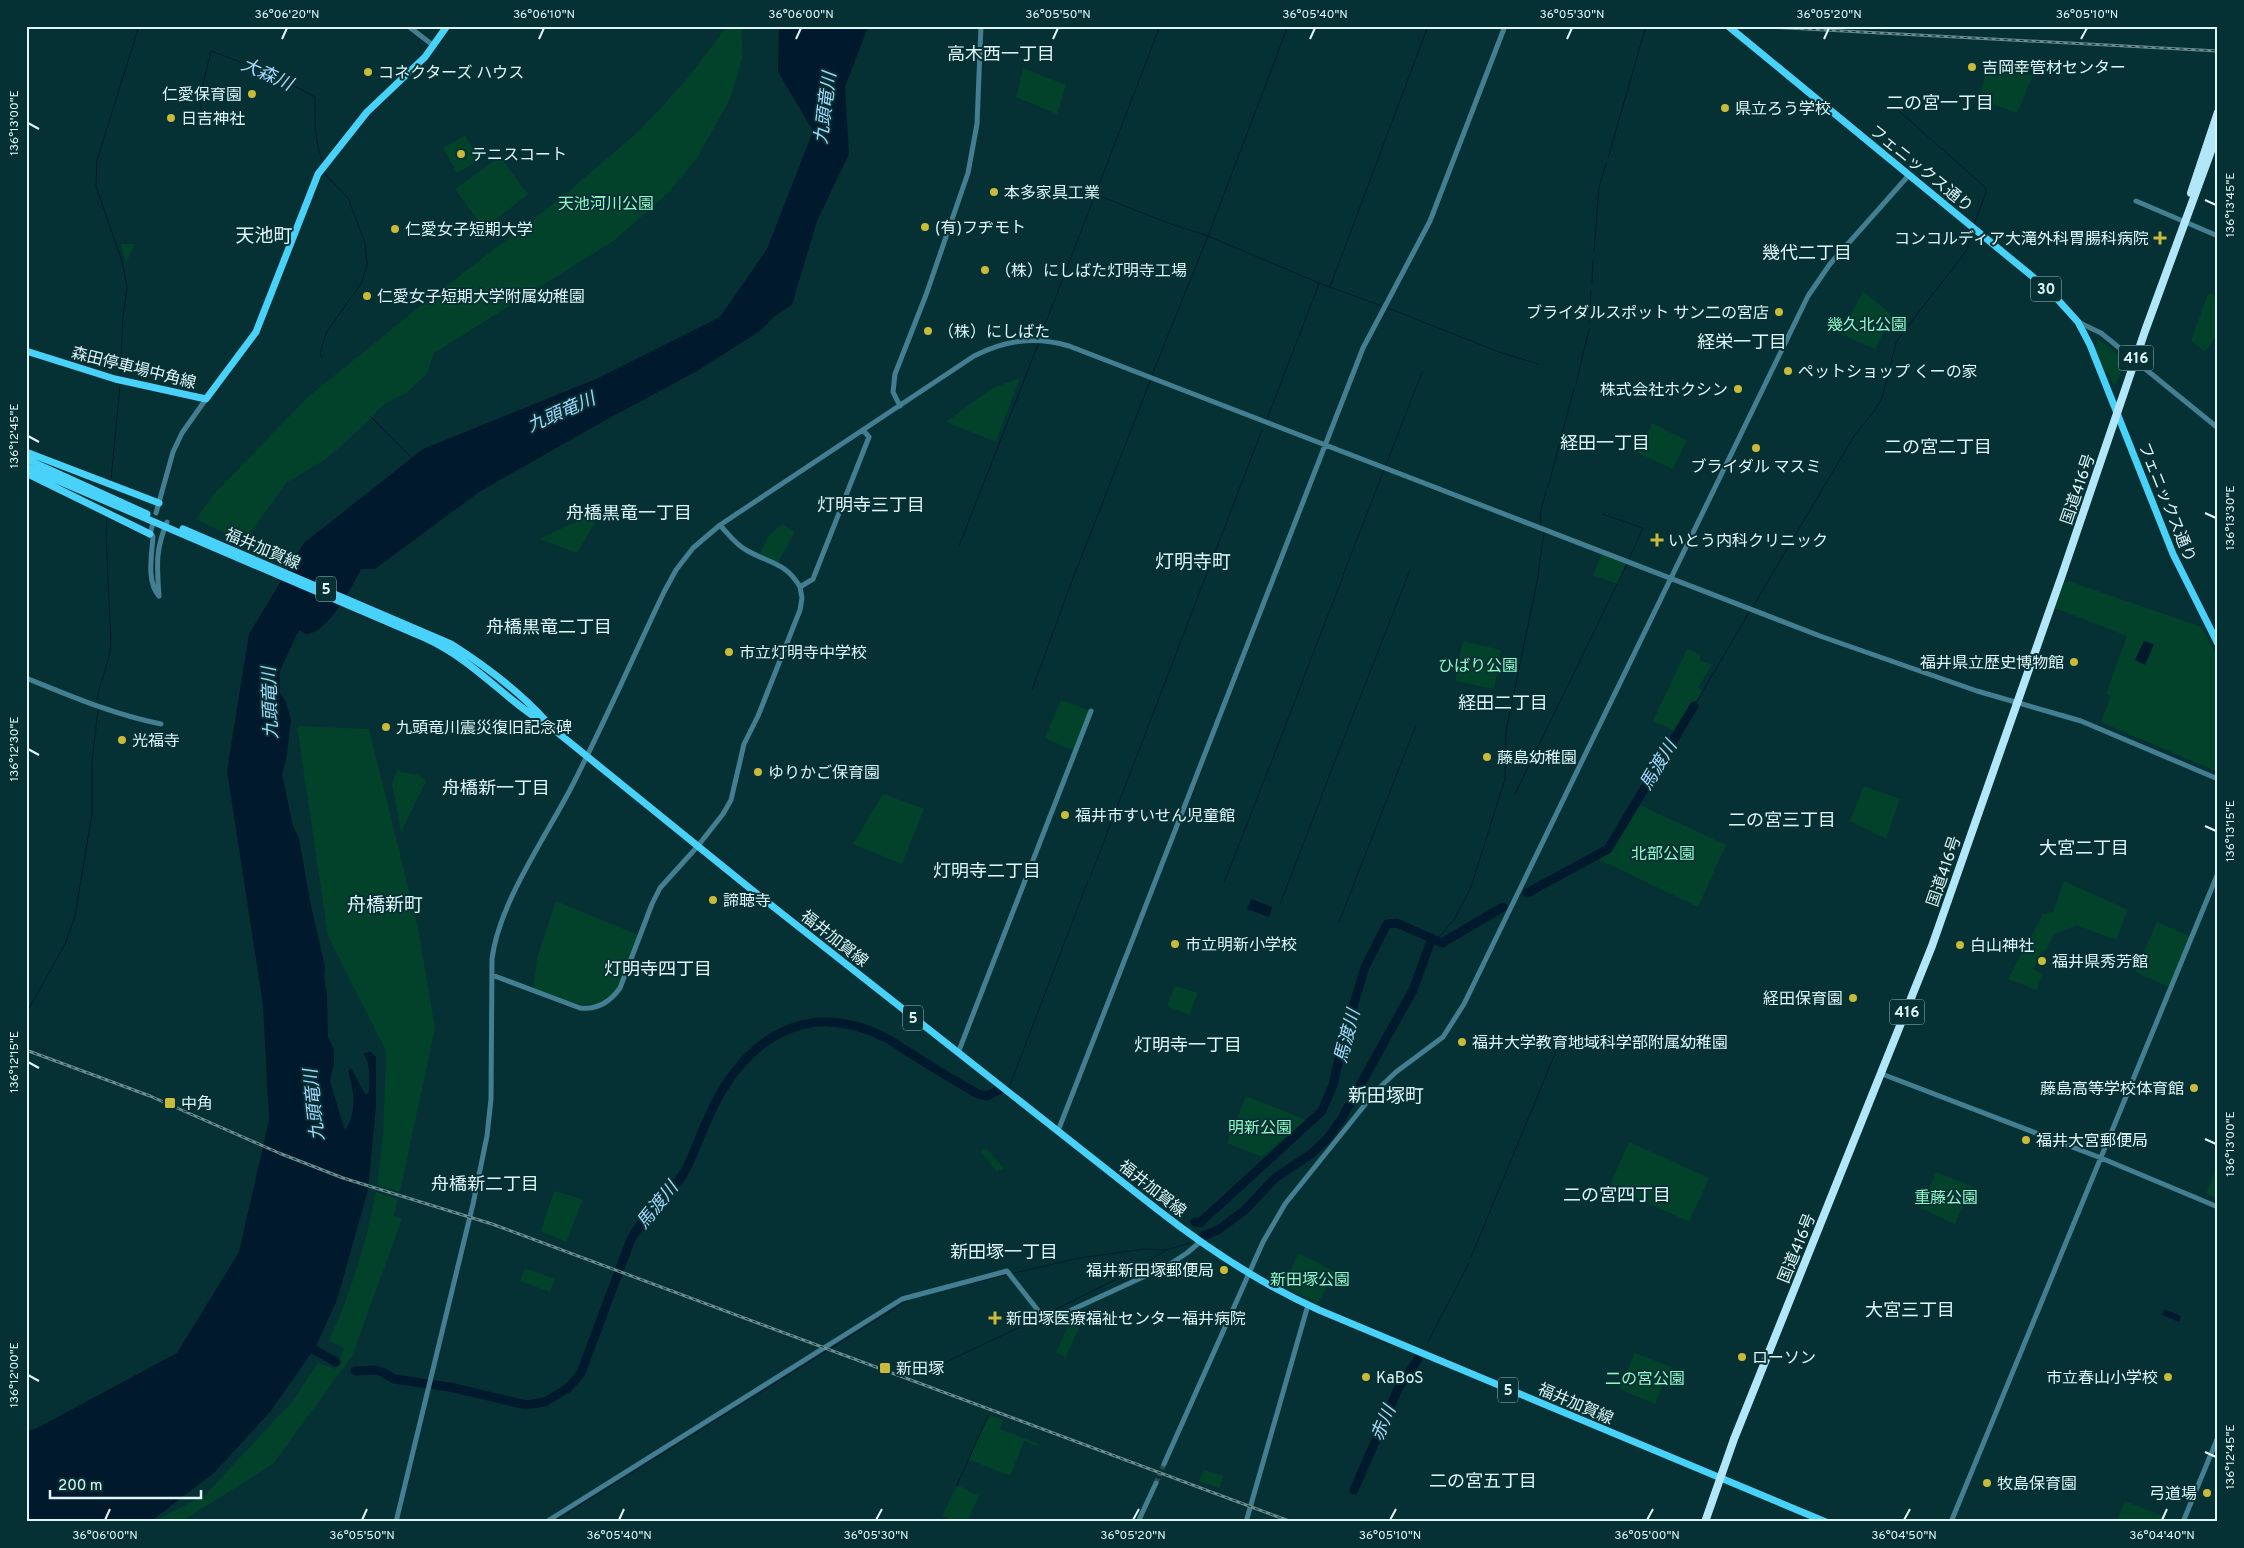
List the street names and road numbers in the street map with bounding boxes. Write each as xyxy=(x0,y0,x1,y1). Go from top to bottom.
street label: フェニックス通り xyxy=(1865,122,1977,217)
road number: 30 xyxy=(2031,276,2061,302)
street label: 森田停車場中角線 xyxy=(69,344,198,394)
road number: 416 xyxy=(2118,346,2154,370)
street label: フェニックス通り xyxy=(2133,440,2199,566)
street label: 国道416号 xyxy=(2057,452,2100,528)
street label: 福井加賀線 xyxy=(221,525,303,575)
road number: 5 xyxy=(316,576,336,602)
street label: 国道416号 xyxy=(1923,834,1966,910)
street label: 福井加賀線 xyxy=(796,907,871,972)
road number: 416 xyxy=(1890,1000,1924,1024)
road number: 5 xyxy=(903,1006,923,1030)
street label: 福井加賀線 xyxy=(1114,1157,1189,1222)
street label: 国道416号 xyxy=(1775,1211,1821,1287)
road number: 5 xyxy=(1498,1378,1518,1402)
street label: 福井加賀線 xyxy=(1534,1380,1616,1430)

